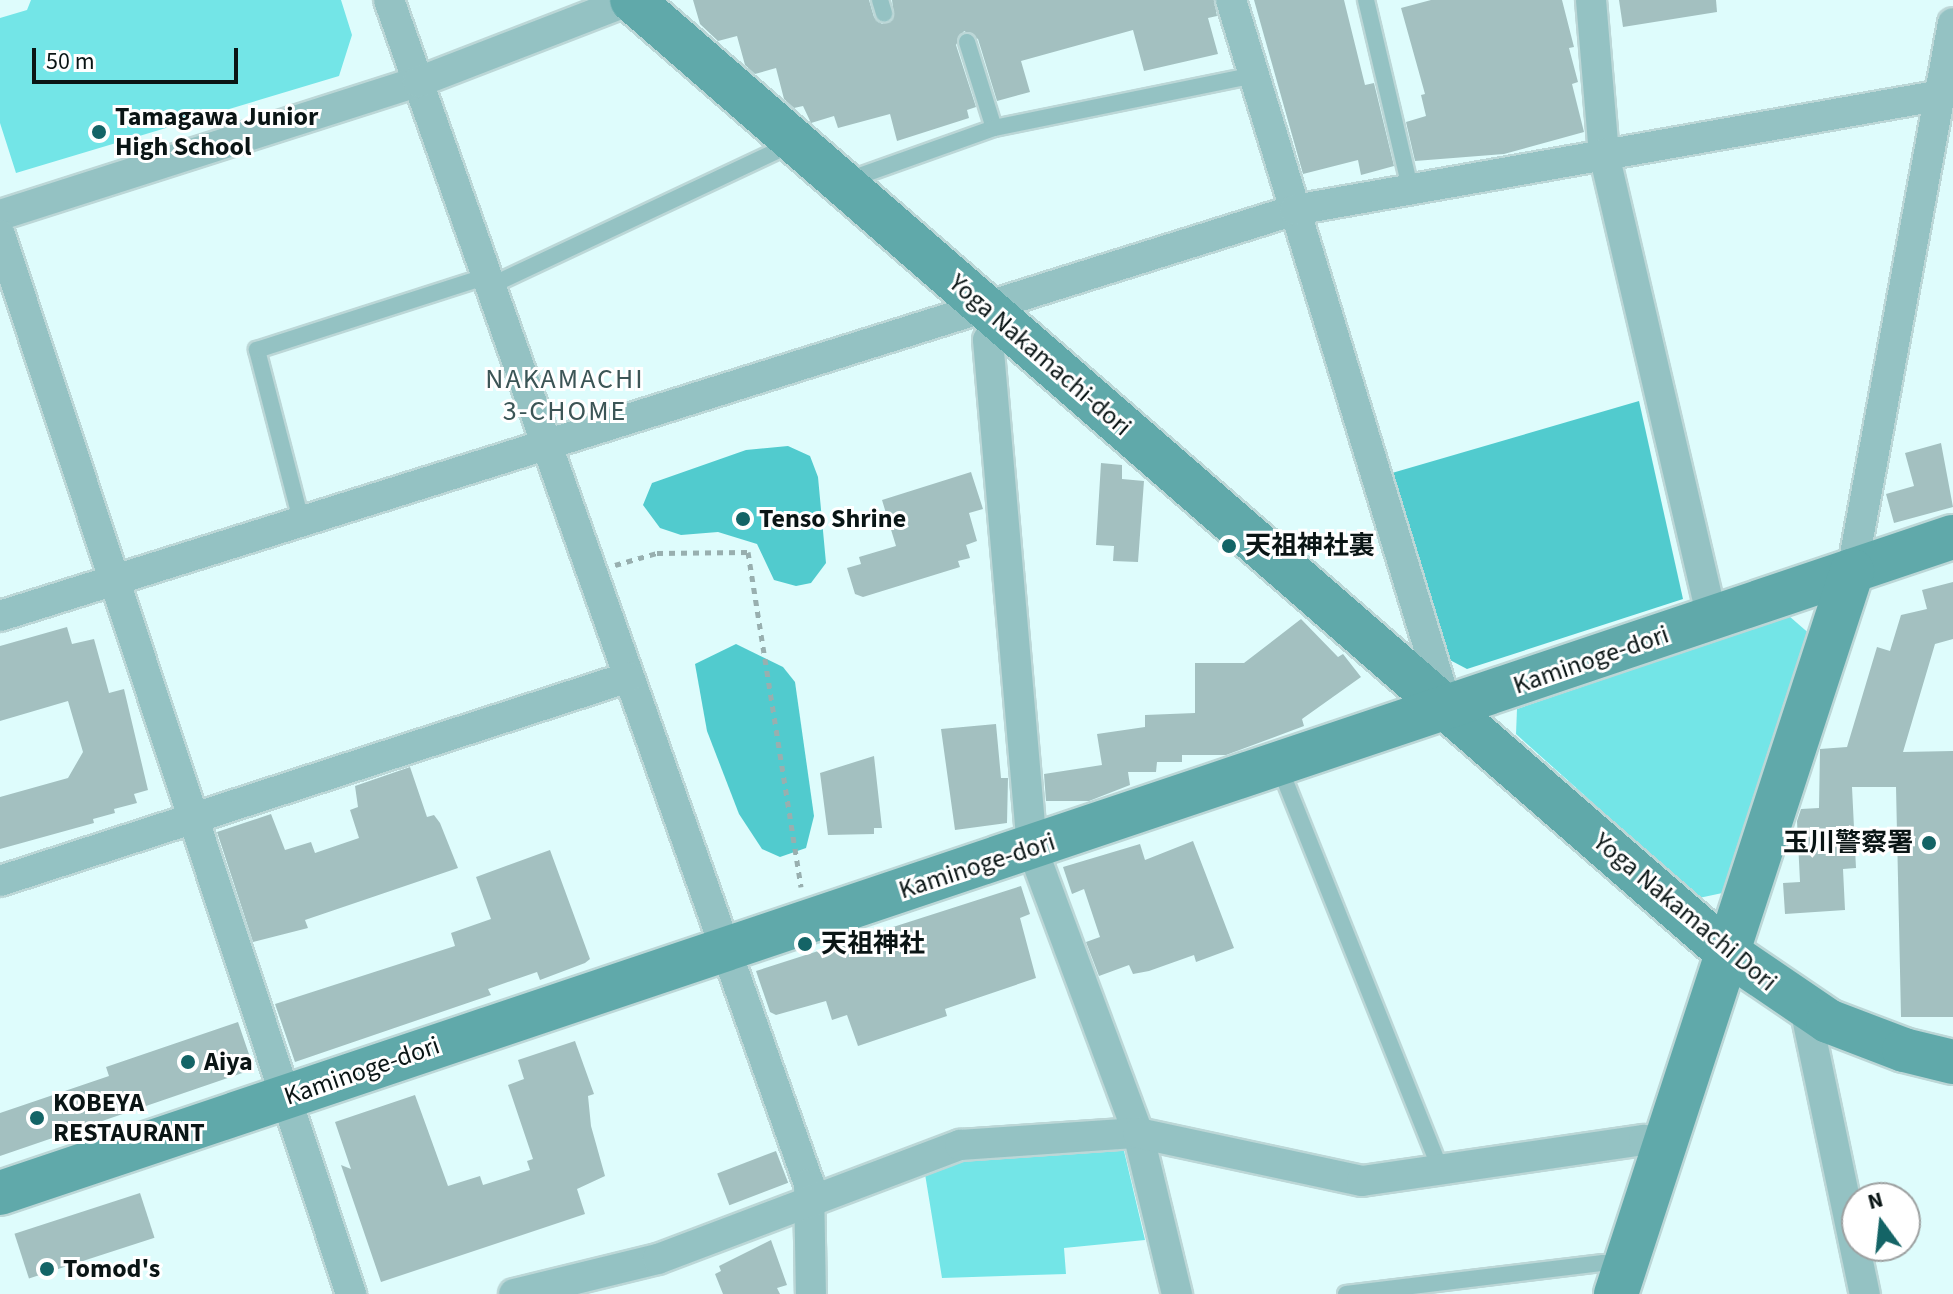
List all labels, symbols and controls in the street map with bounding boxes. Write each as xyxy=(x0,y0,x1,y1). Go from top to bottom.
scale bar xyxy=(36,32,242,82)
text: 50 m xyxy=(46,44,95,79)
place label: Tamagawa Junior High School xyxy=(115,101,318,162)
marker: Tamagawa Junior High School xyxy=(90,123,108,141)
street label: Yoga Nakamachi-dori xyxy=(943,267,1137,443)
district label: NAKAMACHI 3-CHOME xyxy=(485,362,645,428)
place label: Tenso Shrine xyxy=(759,503,906,535)
marker: Tenso Shrine xyxy=(734,510,752,528)
place label: 天祖神社裏 xyxy=(1245,530,1375,562)
marker: 天祖神社裏 xyxy=(1220,537,1238,555)
street label: Kaminoge-dori xyxy=(1509,619,1673,701)
street label: Kaminoge-dori xyxy=(895,826,1059,906)
street label: Yoga Nakamachi Dori xyxy=(1587,826,1783,998)
place label: 玉川警察署 xyxy=(1783,827,1913,859)
marker: 玉川警察署 xyxy=(1920,834,1938,852)
place label: 天祖神社 xyxy=(821,928,925,960)
marker: 天祖神社 xyxy=(796,935,814,953)
street label: Kaminoge-dori xyxy=(280,1030,444,1112)
place label: Aiya xyxy=(204,1046,253,1078)
marker: Aiya xyxy=(179,1053,197,1071)
place label: KOBEYA RESTAURANT xyxy=(53,1087,205,1148)
marker: KOBEYA RESTAURANT xyxy=(28,1109,46,1127)
north arrow xyxy=(1841,1182,1921,1262)
text: N xyxy=(1864,1183,1887,1218)
place label: Tomod's xyxy=(63,1253,160,1285)
marker: Tomod's xyxy=(38,1260,56,1278)

